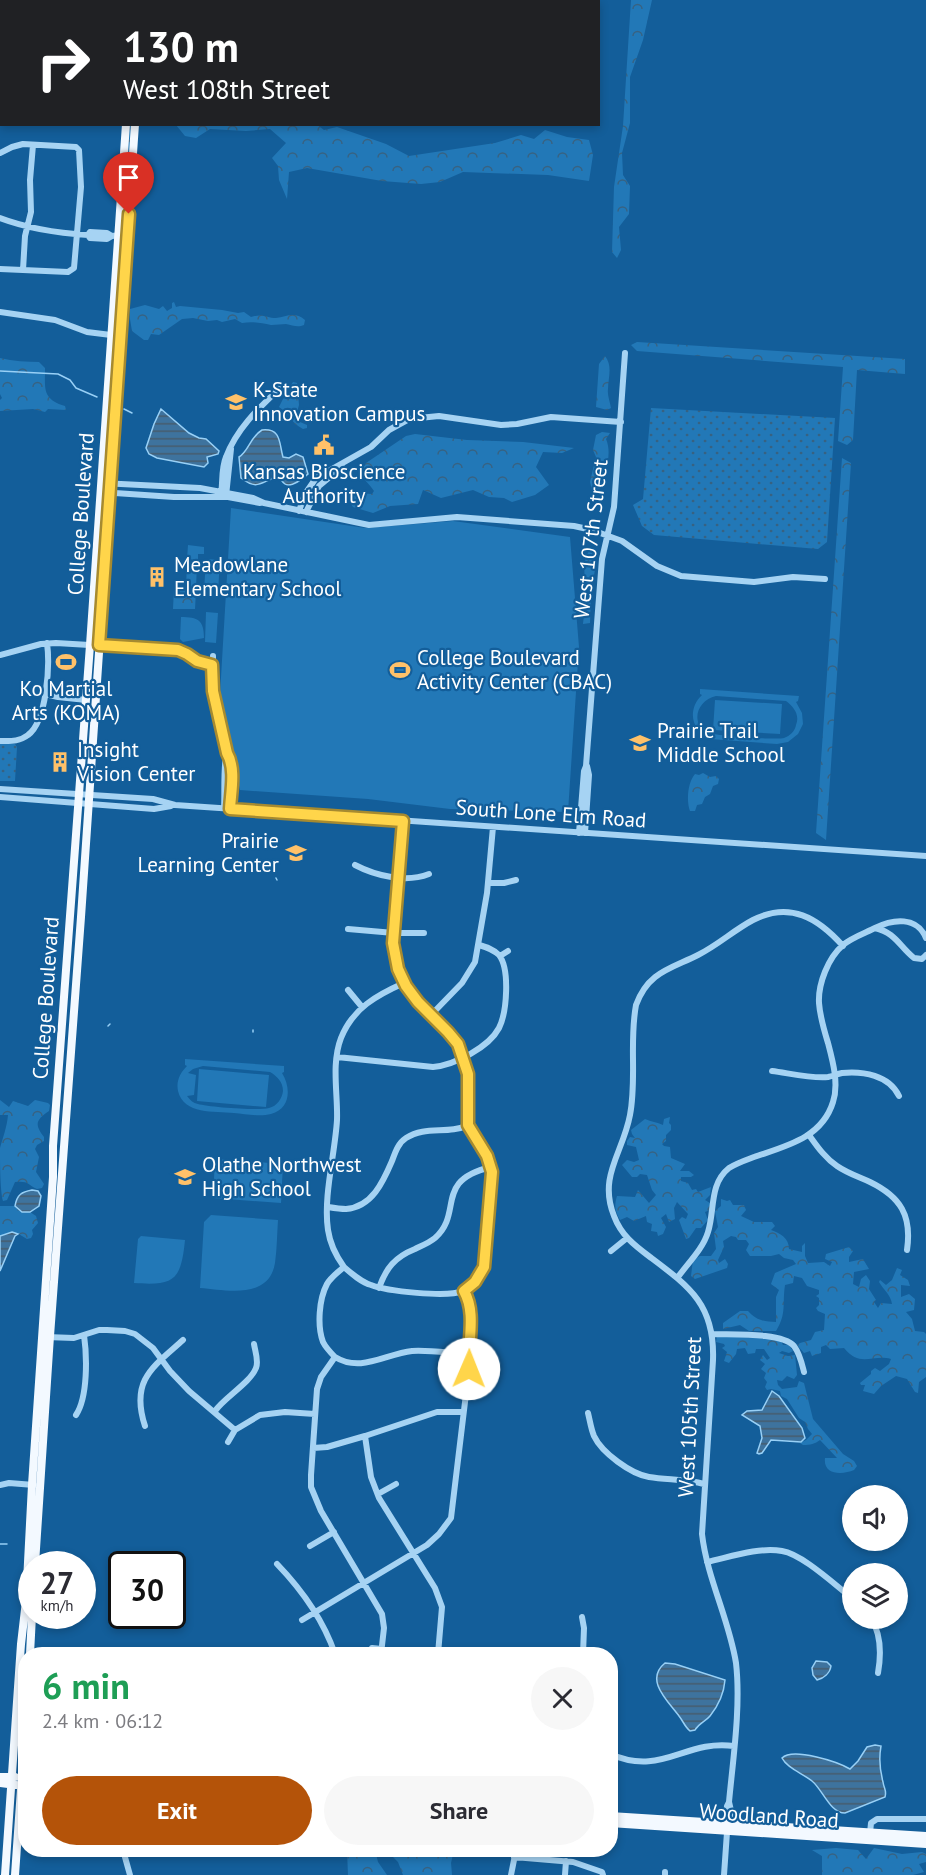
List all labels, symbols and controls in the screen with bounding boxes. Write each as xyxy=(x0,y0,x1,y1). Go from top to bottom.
text: 130 m xyxy=(123,19,239,74)
icon: right xyxy=(24,24,102,102)
text: West 108th Street xyxy=(123,72,330,106)
pin xyxy=(103,152,154,214)
icon: arrive xyxy=(112,161,145,194)
place label: K-State Innovation Campus xyxy=(253,376,425,427)
school or university icon: K-State Innovation Campus xyxy=(224,390,248,414)
street label: College Boulevard xyxy=(61,432,100,596)
public building icon: Kansas Bioscience Authority xyxy=(312,433,336,457)
place label: Kansas Bioscience Authority xyxy=(243,458,405,509)
street label: West 107th Street xyxy=(567,458,614,620)
place label: Meadowlane Elementary School xyxy=(174,551,341,602)
building icon: Meadowlane Elementary School xyxy=(145,565,169,589)
place label: College Boulevard Activity Center (CBAC) xyxy=(417,644,612,695)
sports icon: Ko Martial Arts (KOMA) xyxy=(54,650,78,674)
sports icon: College Boulevard Activity Center (CBAC) xyxy=(388,658,412,682)
place label: Ko Martial Arts (KOMA) xyxy=(12,675,120,726)
place label: Prairie Trail Middle School xyxy=(657,717,785,768)
school or university icon: Prairie Trail Middle School xyxy=(628,731,652,755)
place label: Insight Vision Center xyxy=(76,736,195,787)
building icon: Insight Vision Center xyxy=(48,750,72,774)
street label: South Lone Elm Road xyxy=(455,793,647,834)
place label: Prairie Learning Center xyxy=(138,827,279,878)
school or university icon: Prairie Learning Center xyxy=(284,841,308,865)
street label: College Boulevard xyxy=(26,916,65,1080)
place label: Olathe Northwest High School xyxy=(202,1151,361,1202)
school or university icon: Olathe Northwest High School xyxy=(173,1165,197,1189)
street label: West 105th Street xyxy=(672,1336,707,1498)
position arrow xyxy=(437,1337,501,1401)
map controls xyxy=(842,1485,908,1629)
button: sound xyxy=(842,1485,908,1551)
speed limit sign: 30 xyxy=(108,1551,186,1629)
text: 27 xyxy=(40,1563,74,1602)
button: layers xyxy=(842,1563,908,1629)
text: km/h xyxy=(41,1596,73,1615)
text: 6 min xyxy=(42,1662,130,1709)
button: close xyxy=(531,1667,594,1730)
text: 2.4 km · 06:12 xyxy=(42,1708,163,1734)
button: Exit xyxy=(42,1776,312,1845)
button: Share xyxy=(324,1776,594,1845)
street label: Woodland Road xyxy=(698,1797,840,1834)

